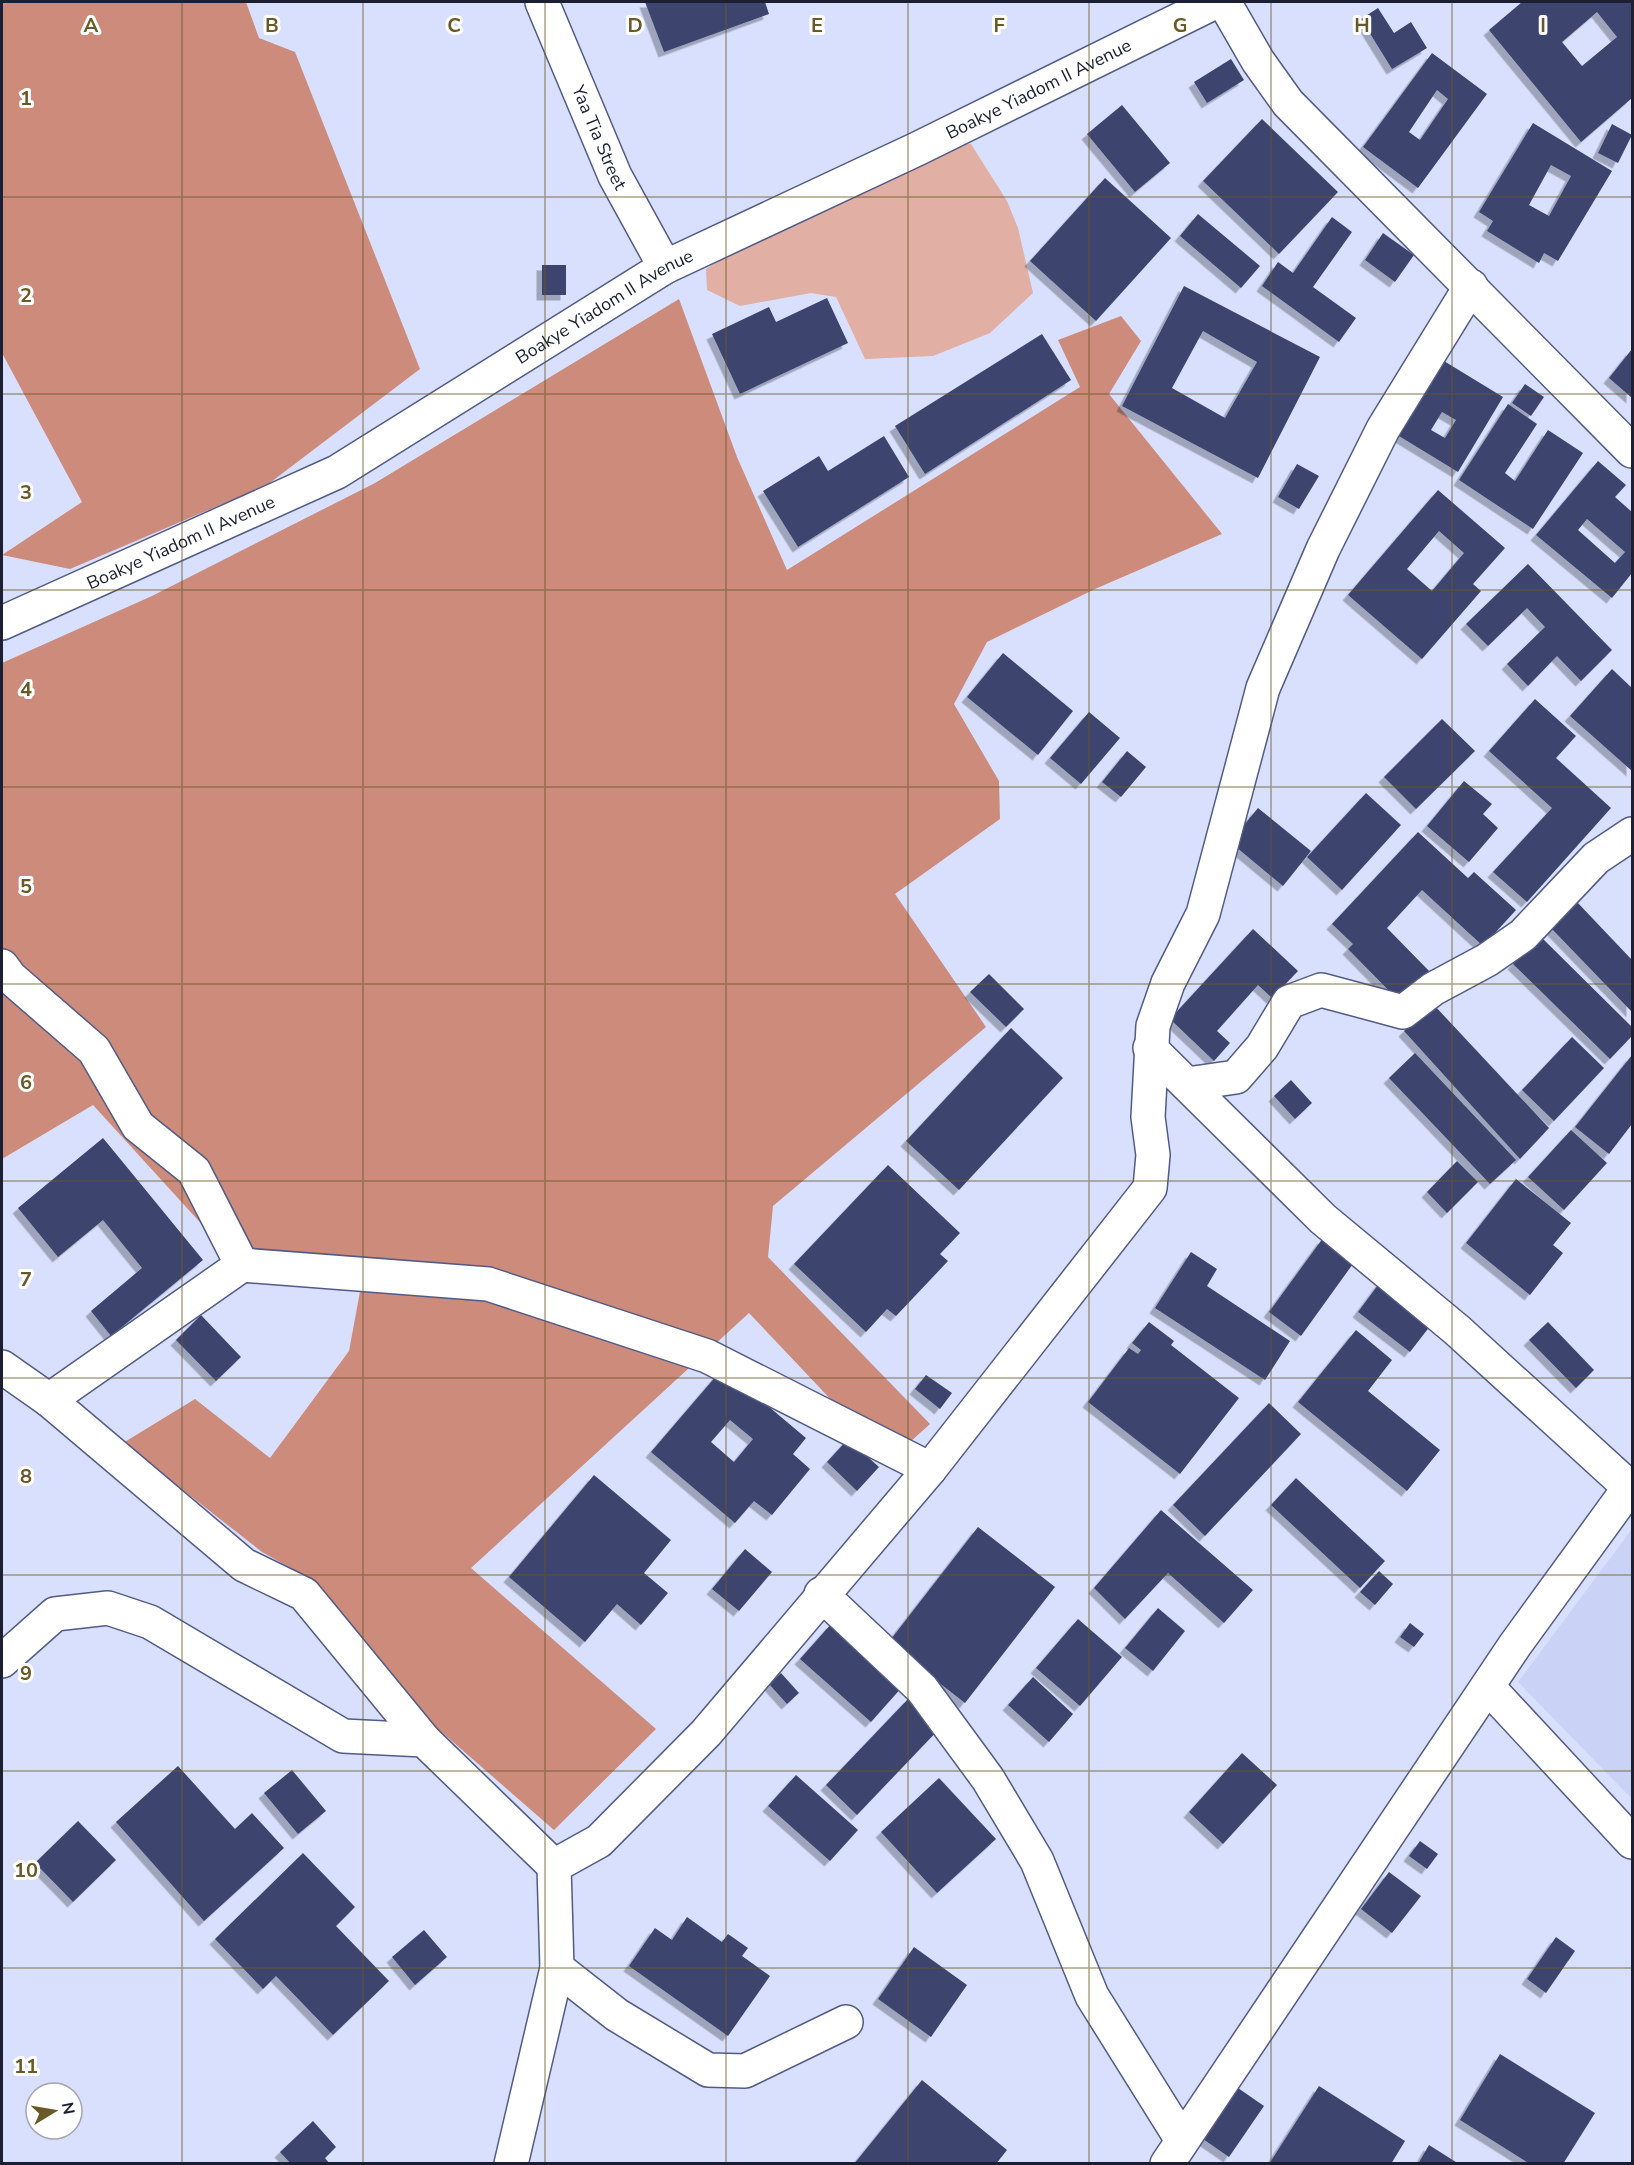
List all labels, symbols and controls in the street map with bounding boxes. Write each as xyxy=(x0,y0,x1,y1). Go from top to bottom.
text: A xyxy=(84,12,99,39)
text: B xyxy=(265,12,279,39)
text: C xyxy=(447,12,461,39)
text: D xyxy=(627,12,643,39)
text: E xyxy=(811,12,823,39)
text: F xyxy=(993,12,1005,39)
text: G xyxy=(1173,12,1187,39)
text: H xyxy=(1354,12,1370,39)
text: I xyxy=(1540,12,1546,39)
street label: Boakye Yiadom II Avenue xyxy=(942,33,1135,145)
street label: Yaa Tia Street xyxy=(566,81,633,195)
text: 1 xyxy=(20,85,32,112)
street label: Boakye Yiadom II Avenue xyxy=(511,244,697,370)
text: 2 xyxy=(20,282,32,309)
text: 3 xyxy=(20,479,32,506)
street label: Boakye Yiadom II Avenue xyxy=(83,490,279,595)
text: 4 xyxy=(20,676,32,703)
text: 5 xyxy=(20,873,32,900)
text: 6 xyxy=(20,1069,32,1096)
text: 7 xyxy=(20,1266,32,1293)
text: 8 xyxy=(20,1463,32,1490)
text: 9 xyxy=(20,1660,32,1687)
text: 10 xyxy=(14,1857,38,1884)
text: 11 xyxy=(14,2053,38,2080)
north arrow xyxy=(24,2081,84,2141)
text: N xyxy=(56,2100,80,2116)

